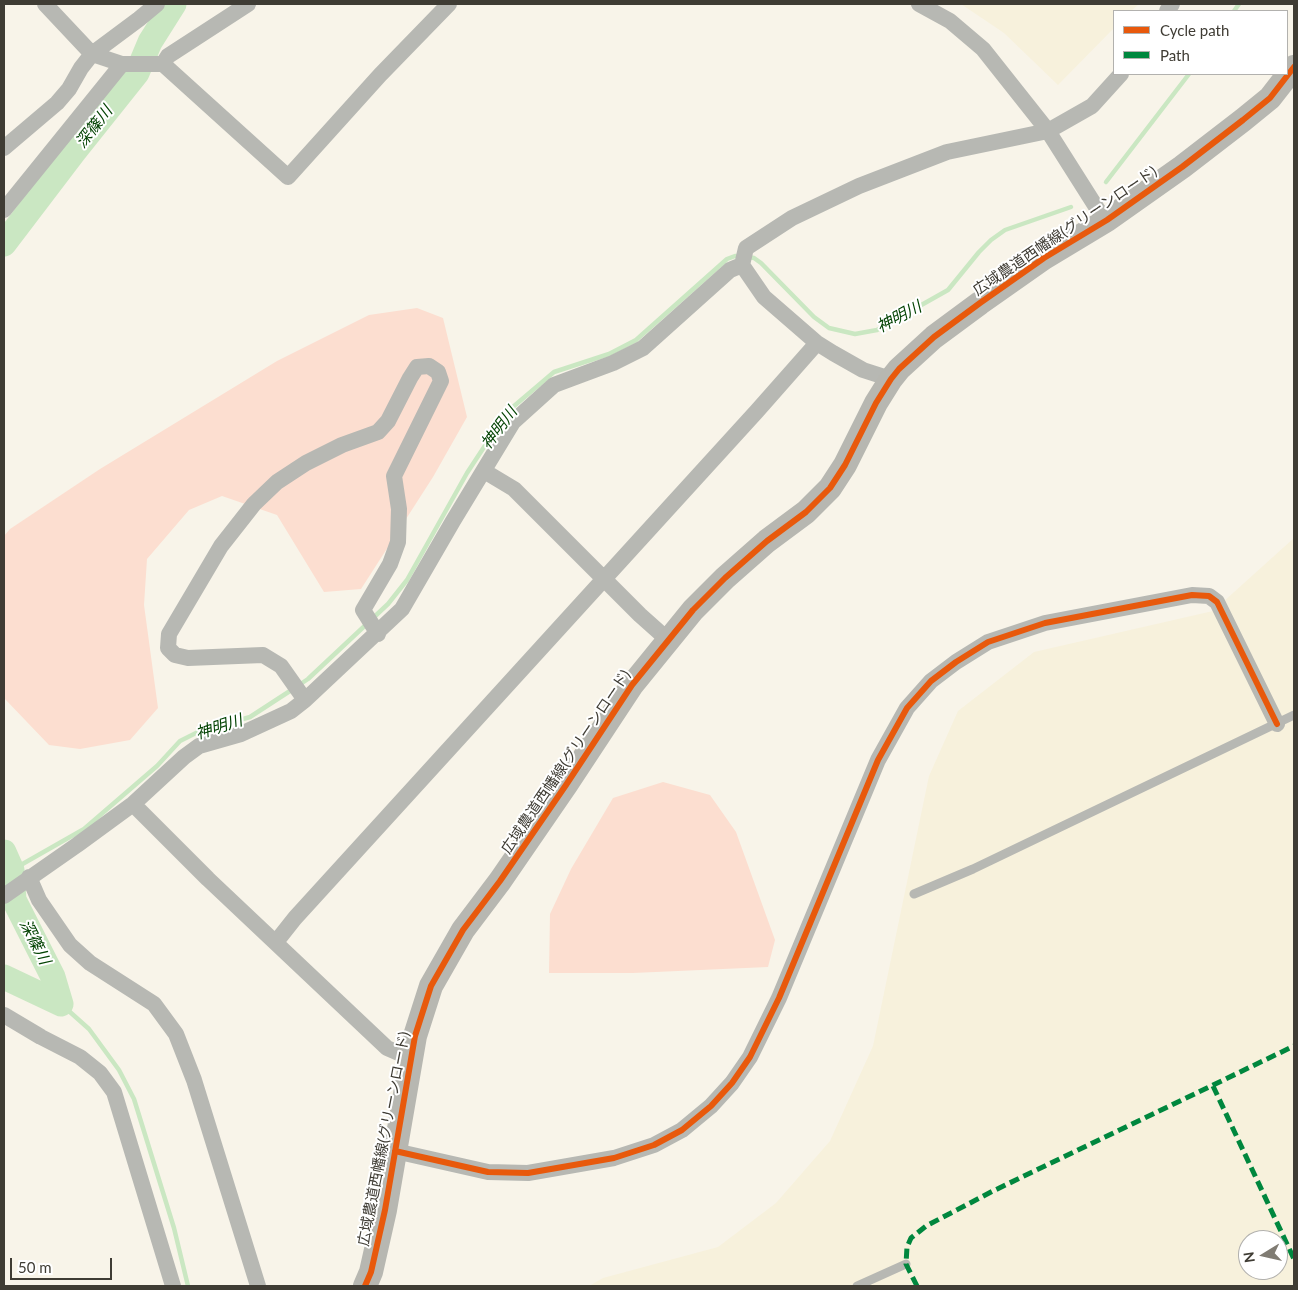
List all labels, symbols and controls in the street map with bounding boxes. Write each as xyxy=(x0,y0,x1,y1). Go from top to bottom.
legend xyxy=(1113,10,1288,75)
text: Cycle path xyxy=(1160,21,1229,39)
text: Path xyxy=(1160,46,1190,64)
water label: 深篠川 xyxy=(72,102,116,152)
street label: 広域農道西幡線(グリーンロード) xyxy=(970,163,1160,299)
water label: 神明川 xyxy=(873,297,925,337)
water label: 神明川 xyxy=(477,403,521,453)
street label: 広域農道西幡線(グリーンロード) xyxy=(498,667,634,857)
water label: 神明川 xyxy=(193,710,245,744)
water label: 深篠川 xyxy=(16,916,54,968)
street label: 広域農道西幡線(グリーンロード) xyxy=(354,1030,414,1248)
north arrow xyxy=(1238,1230,1288,1280)
scale bar xyxy=(12,1248,115,1280)
text: N xyxy=(1239,1251,1258,1264)
text: 50 m xyxy=(18,1258,52,1276)

